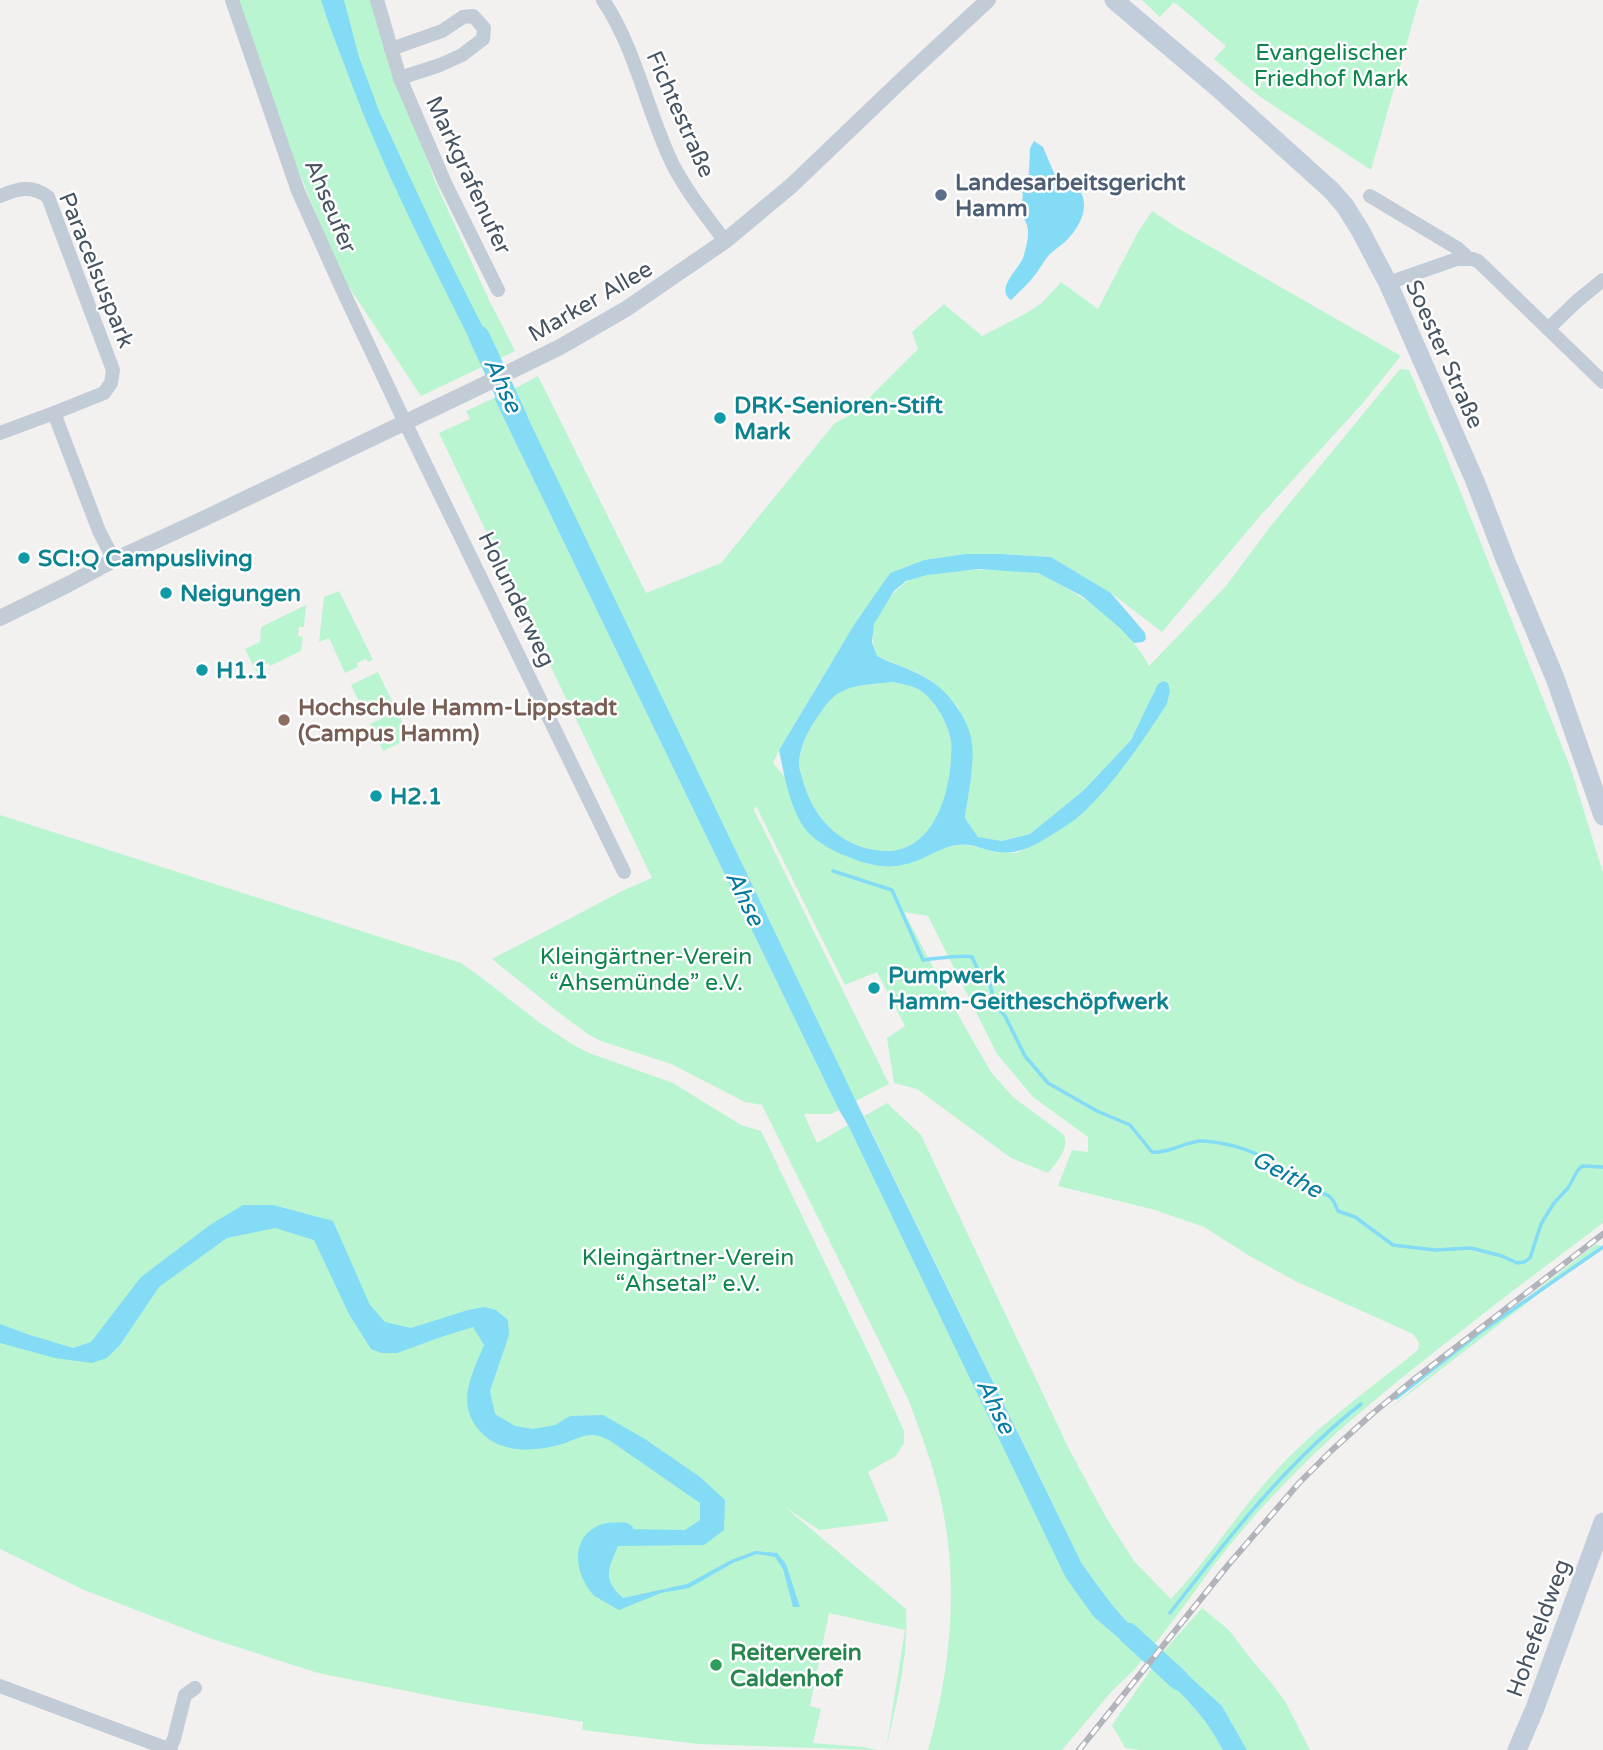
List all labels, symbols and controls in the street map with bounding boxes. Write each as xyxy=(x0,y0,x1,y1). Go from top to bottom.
park label: Evangelischer Friedhof Mark xyxy=(1254,39,1408,93)
street label: Fichtestraße xyxy=(640,47,720,182)
street label: Markgrafenufer xyxy=(419,92,517,259)
street label: Ahseufer xyxy=(298,155,362,258)
place label: Landesarbeitsgericht Hamm xyxy=(955,169,1186,223)
marker: Landesarbeitsgericht Hamm xyxy=(933,187,949,203)
street label: Paracelsuspark xyxy=(52,188,140,352)
street label: Marker Allee xyxy=(523,255,658,349)
street label: Soester Straße xyxy=(1399,276,1489,433)
water label: Ahse xyxy=(477,353,528,419)
place label: DRK-Senioren-Stift Mark xyxy=(734,392,943,446)
marker: DRK-Senioren-Stift Mark xyxy=(712,410,728,426)
street label: Holunderweg xyxy=(471,527,561,672)
place label: SCI:Q Campusliving xyxy=(38,545,253,573)
marker: SCI:Q Campusliving xyxy=(16,550,32,566)
place label: Neigungen xyxy=(180,580,301,608)
marker: Neigungen xyxy=(158,585,174,601)
place label: H1.1 xyxy=(216,657,268,685)
marker: H1.1 xyxy=(194,662,210,678)
place label: Hochschule Hamm-Lippstadt (Campus Hamm) xyxy=(298,694,617,748)
marker: Hochschule Hamm-Lippstadt (Campus Hamm) xyxy=(276,712,292,728)
place label: H2.1 xyxy=(390,783,442,811)
marker: H2.1 xyxy=(368,788,384,804)
water label: Ahse xyxy=(719,866,771,932)
park label: Kleingärtner-Verein “Ahsemünde” e.V. xyxy=(540,943,752,997)
place label: Pumpwerk Hamm-Geitheschöpfwerk xyxy=(888,962,1169,1016)
marker: Pumpwerk Hamm-Geitheschöpfwerk xyxy=(866,980,882,996)
water label: Geithe xyxy=(1247,1144,1328,1206)
park label: Kleingärtner-Verein “Ahsetal” e.V. xyxy=(582,1244,794,1298)
water label: Ahse xyxy=(970,1374,1022,1440)
street label: Hohefeldweg xyxy=(1501,1555,1577,1701)
place label: Reiterverein Caldenhof xyxy=(730,1639,862,1693)
marker: Reiterverein Caldenhof xyxy=(708,1657,724,1673)

